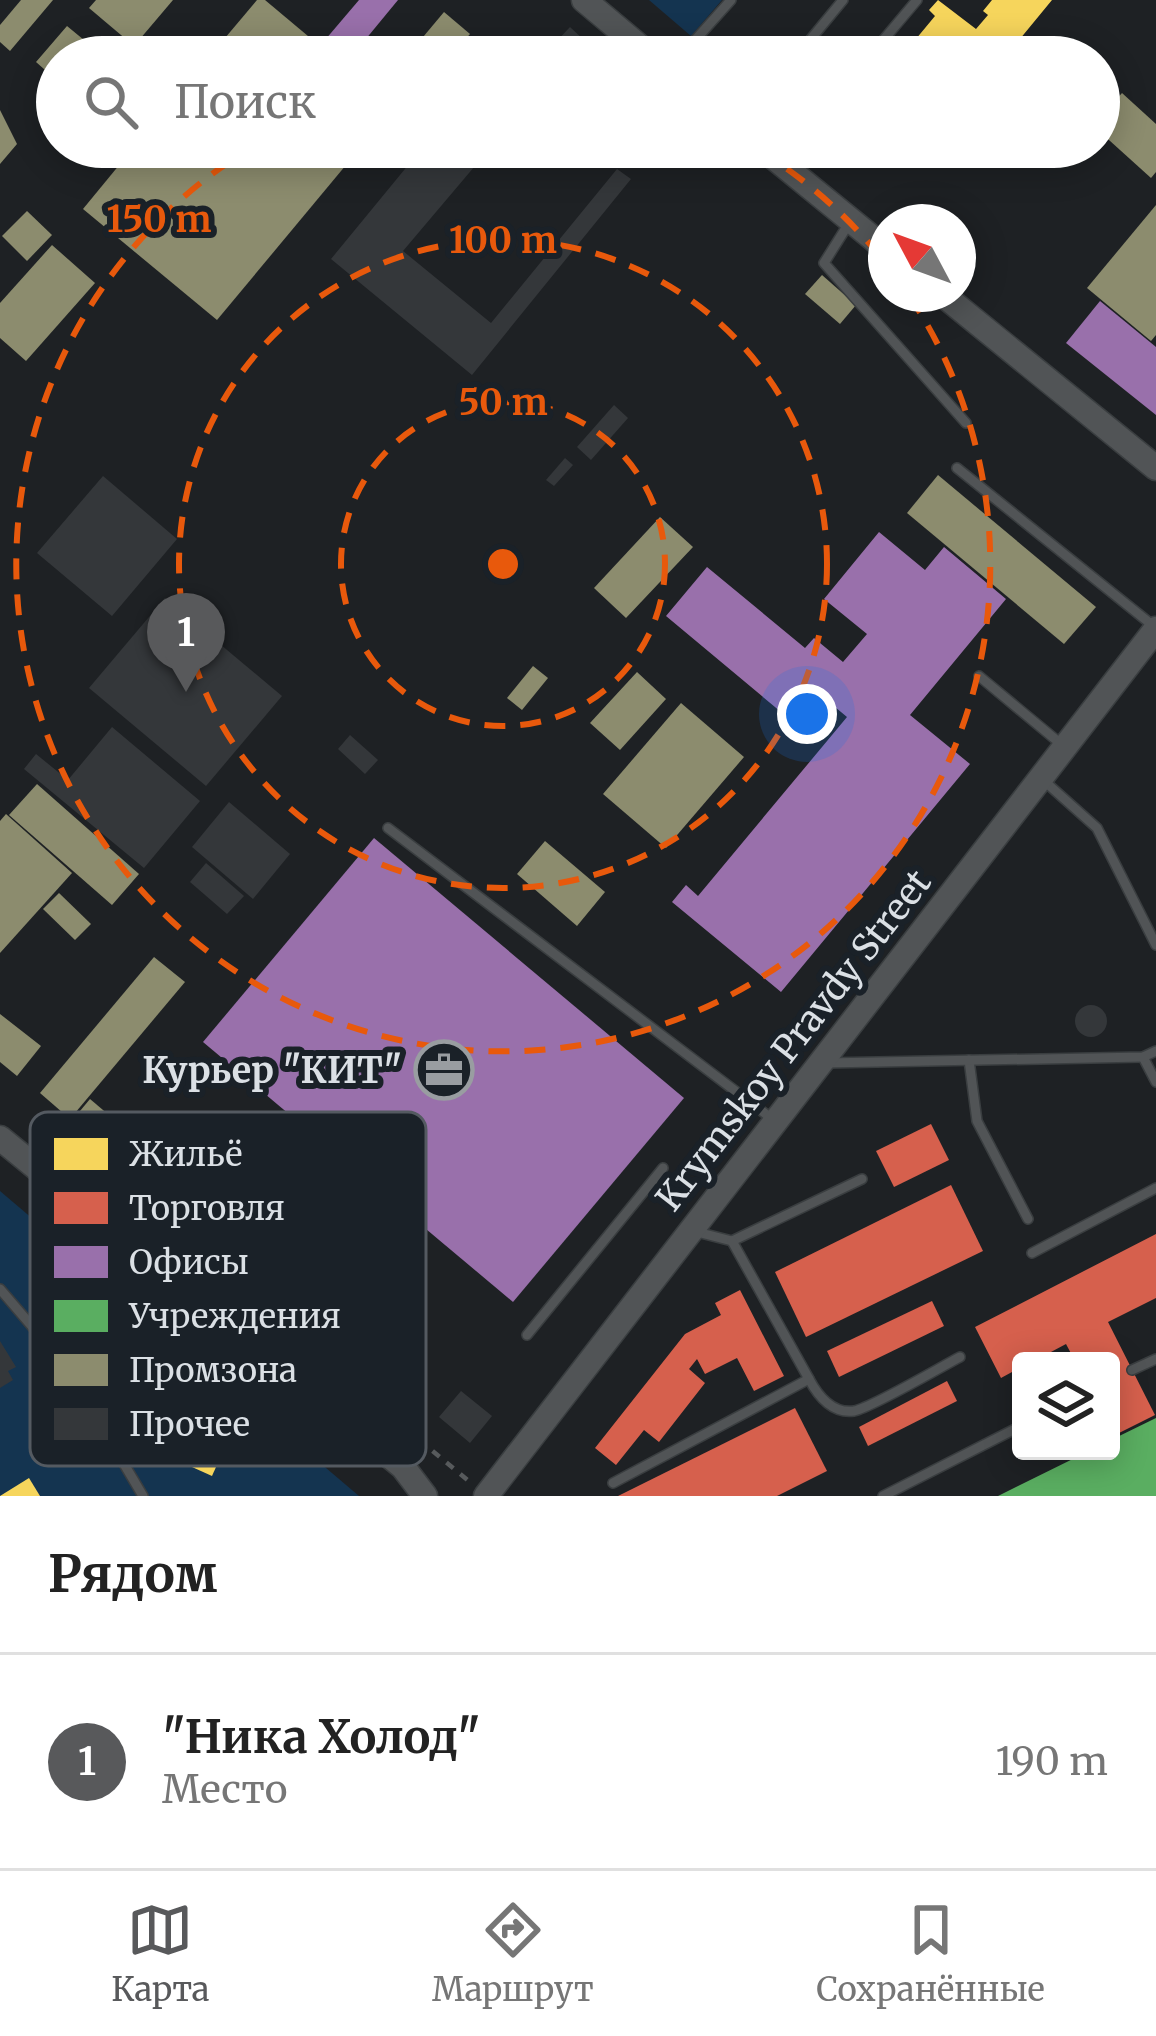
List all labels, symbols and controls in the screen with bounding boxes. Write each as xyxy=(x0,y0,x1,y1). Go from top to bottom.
search box xyxy=(36,36,1120,168)
icon: search xyxy=(78,69,144,135)
text: Поиск xyxy=(174,74,316,130)
text: 150 m xyxy=(107,197,211,242)
north arrow xyxy=(868,204,976,312)
text: 100 m xyxy=(449,218,557,263)
text: 50 m xyxy=(458,380,548,425)
centre of rings xyxy=(482,543,524,585)
pin: 1 xyxy=(147,593,225,692)
your location xyxy=(777,684,837,744)
street label: Krymskoy Pravdy Street xyxy=(646,861,940,1220)
office icon: Курьер "КИТ" xyxy=(413,1039,475,1101)
place label: Курьер "КИТ" xyxy=(142,1048,402,1093)
legend xyxy=(30,1112,426,1466)
text: Жильё xyxy=(129,1134,243,1175)
text: Торговля xyxy=(129,1188,285,1229)
text: Офисы xyxy=(129,1242,249,1283)
text: Учреждения xyxy=(128,1296,341,1337)
text: Промзона xyxy=(129,1350,297,1391)
map controls xyxy=(1012,1352,1120,1460)
button: layers xyxy=(1012,1352,1120,1460)
text: Прочее xyxy=(129,1404,250,1445)
text: Рядом xyxy=(48,1542,217,1606)
text: "Ника Холод" xyxy=(162,1709,480,1765)
text: 1 xyxy=(78,1737,96,1786)
text: 190 m xyxy=(996,1737,1108,1786)
text: Место xyxy=(162,1765,287,1814)
tab: Карта xyxy=(111,1897,210,2010)
tab: Маршрут xyxy=(432,1897,594,2010)
tab: Сохранённые xyxy=(816,1897,1045,2010)

